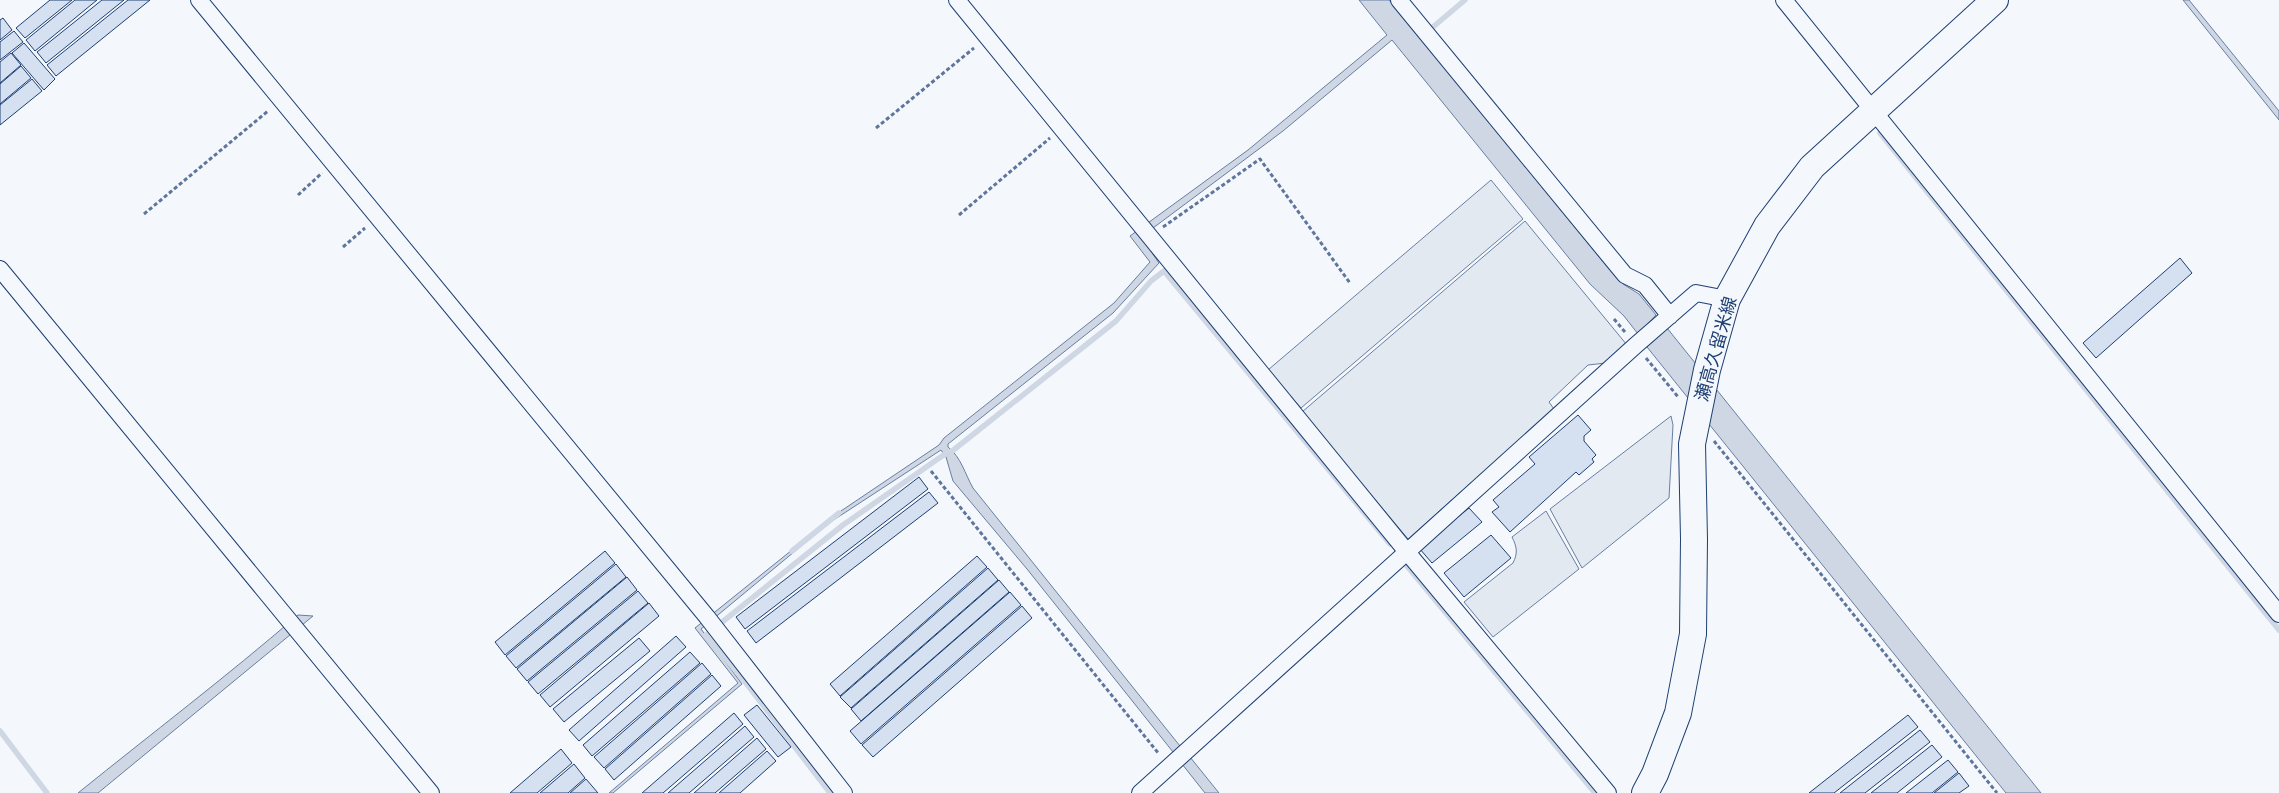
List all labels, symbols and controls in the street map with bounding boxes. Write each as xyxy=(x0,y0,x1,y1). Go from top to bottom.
street label: 瀬高久留米線 xyxy=(1691,294,1741,404)

